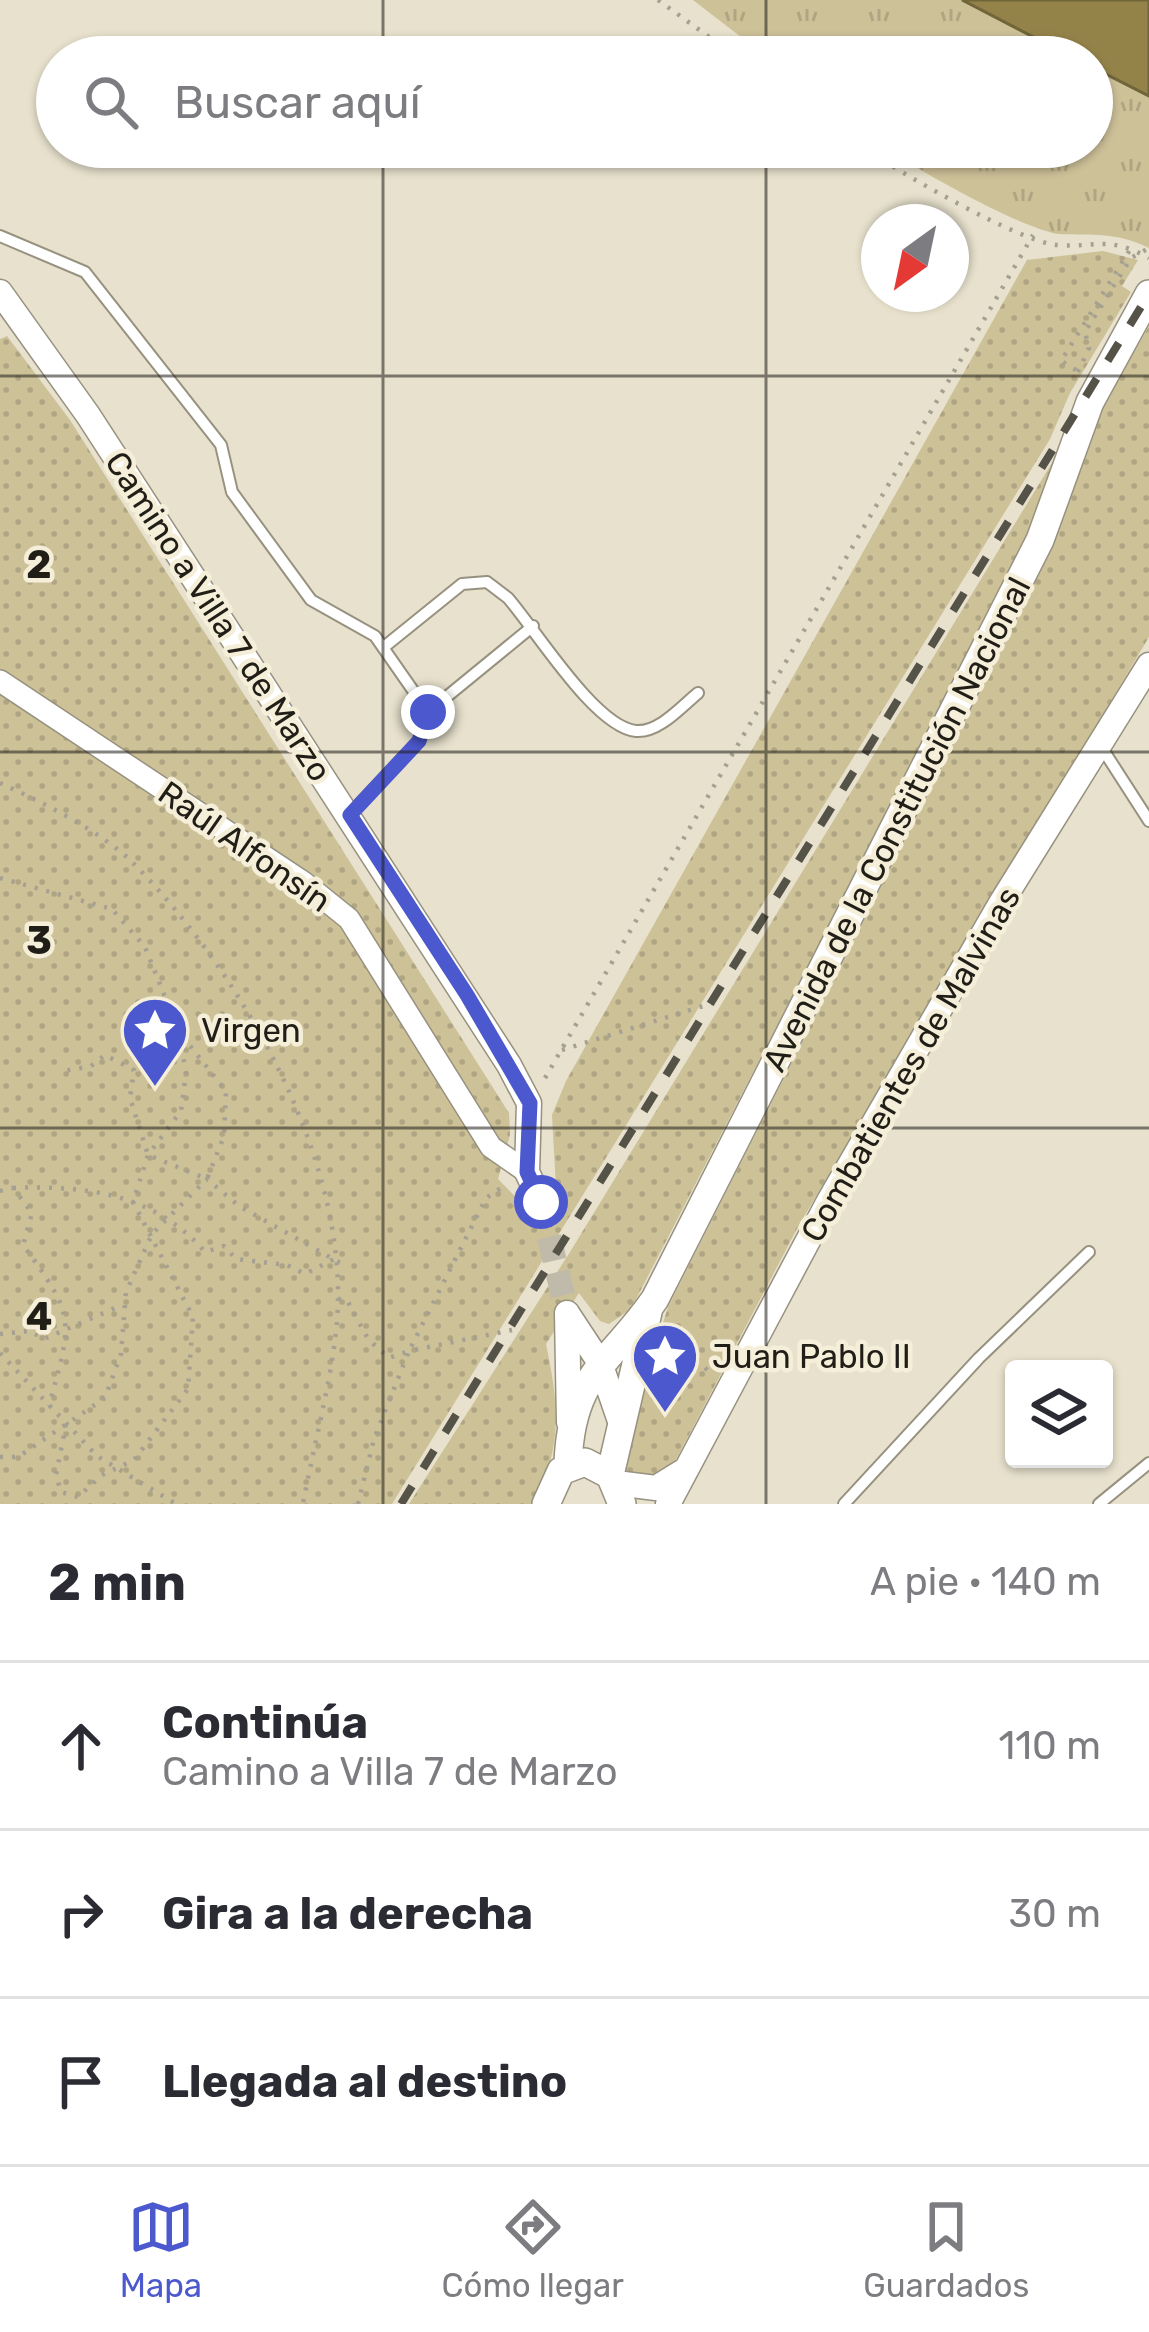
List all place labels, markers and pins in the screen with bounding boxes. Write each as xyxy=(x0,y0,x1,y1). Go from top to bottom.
place icon: Virgen xyxy=(120,995,190,1089)
place label: Virgen xyxy=(201,1011,301,1050)
place icon: Juan Pablo II xyxy=(630,1321,700,1415)
place label: Juan Pablo II xyxy=(712,1337,911,1376)

